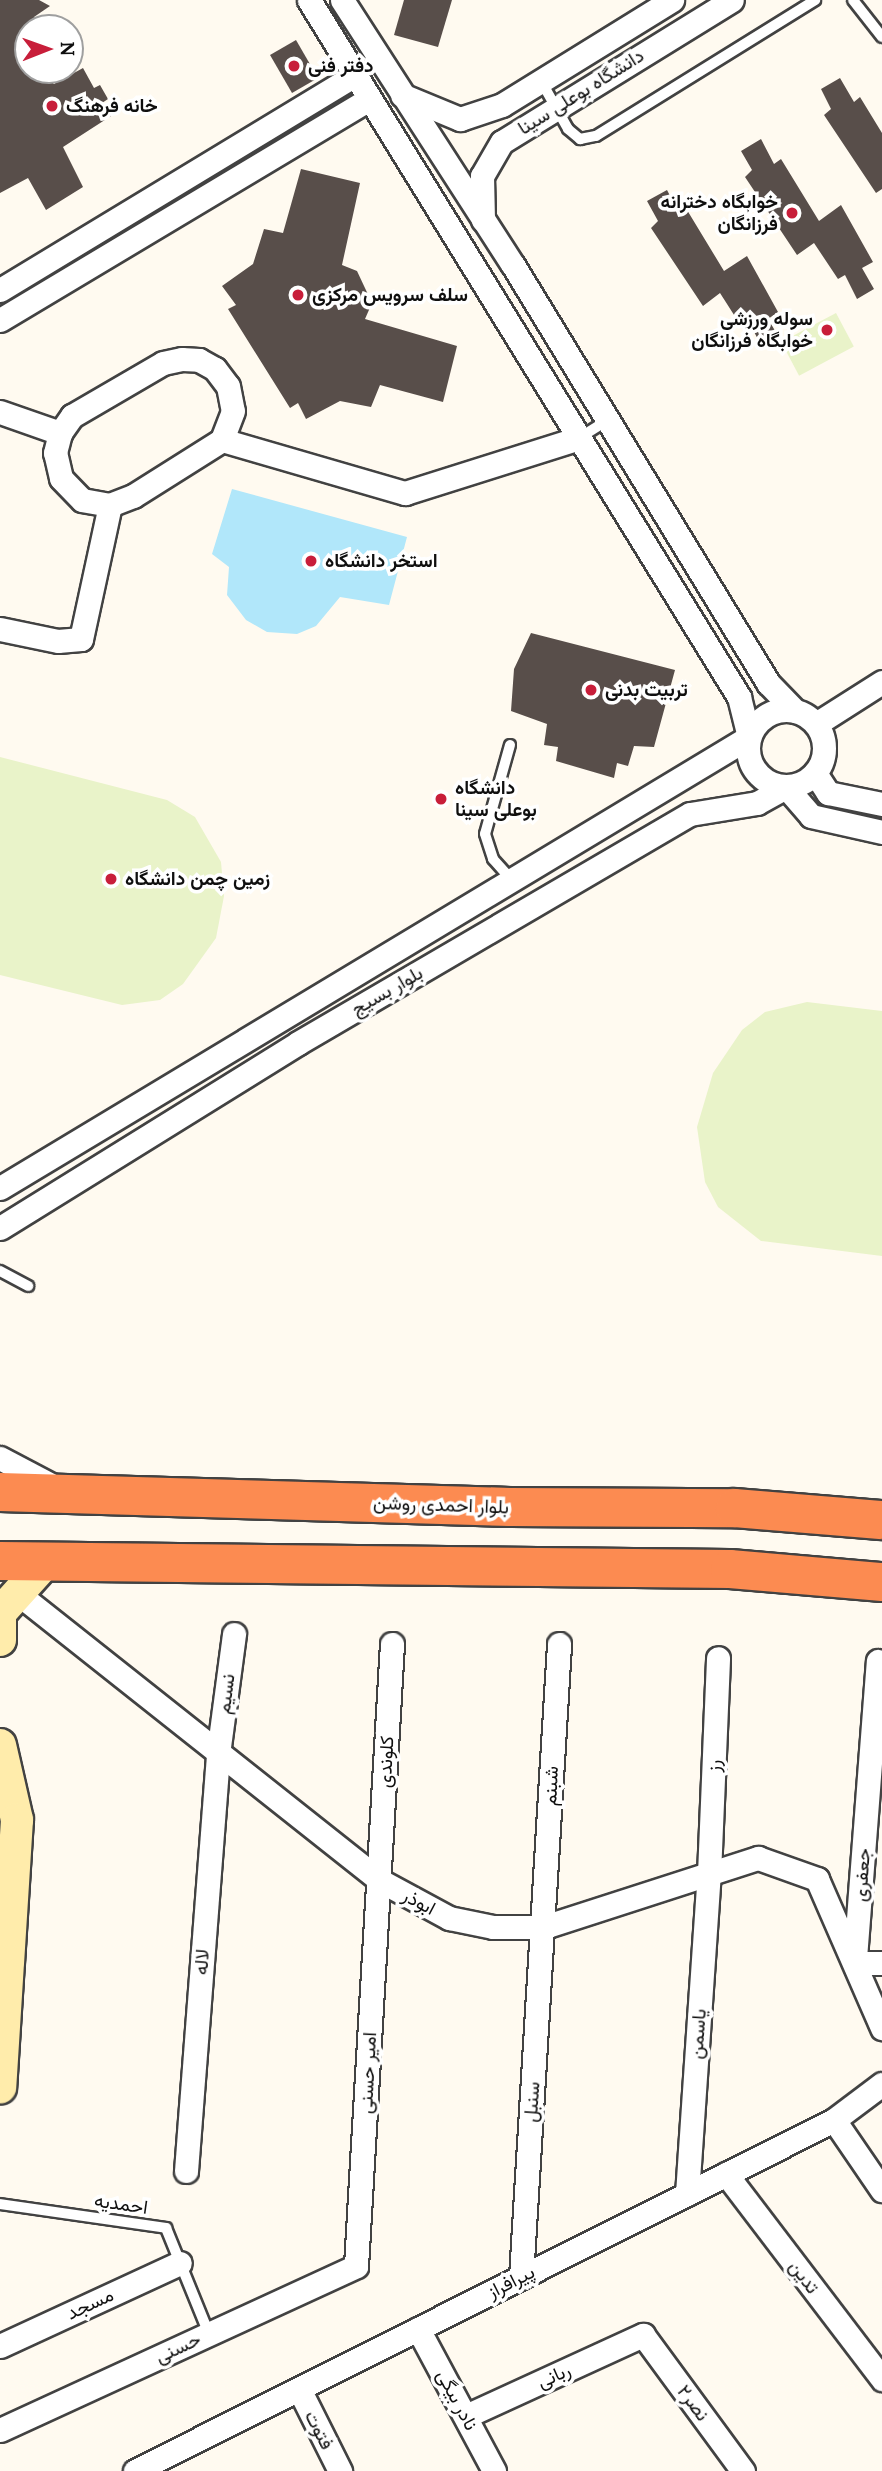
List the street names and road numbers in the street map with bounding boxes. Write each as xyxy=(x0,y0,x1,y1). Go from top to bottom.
street label: دانشگاه بوعلی سینا xyxy=(514,44,648,140)
street label: بلوار بسیج xyxy=(347,961,427,1021)
street label: بلوار احمدی روشن xyxy=(373,1491,509,1519)
street label: نسیم xyxy=(212,1673,240,1715)
street label: کلوندی xyxy=(373,1736,399,1788)
street label: رز xyxy=(702,1759,726,1773)
street label: شبنم xyxy=(539,1765,563,1807)
street label: جعفری xyxy=(849,1847,875,1903)
street label: ابوذر xyxy=(399,1884,439,1920)
street label: لاله xyxy=(190,1948,214,1976)
street label: یاسمن xyxy=(685,2008,711,2060)
street label: امیر حسنی xyxy=(354,2032,382,2114)
street label: سنبل xyxy=(519,2081,545,2123)
street label: احمدیه xyxy=(93,2189,149,2219)
street label: تدین xyxy=(784,2256,824,2298)
street label: پیرافراز xyxy=(483,2260,539,2304)
street label: مسجد xyxy=(63,2283,117,2325)
street label: حسنی xyxy=(152,2328,204,2368)
street label: ربانی xyxy=(534,2359,574,2393)
street label: نادر بیگی xyxy=(432,2366,482,2434)
street label: نصر۲ xyxy=(672,2381,714,2425)
street label: فتوت xyxy=(300,2407,338,2453)

